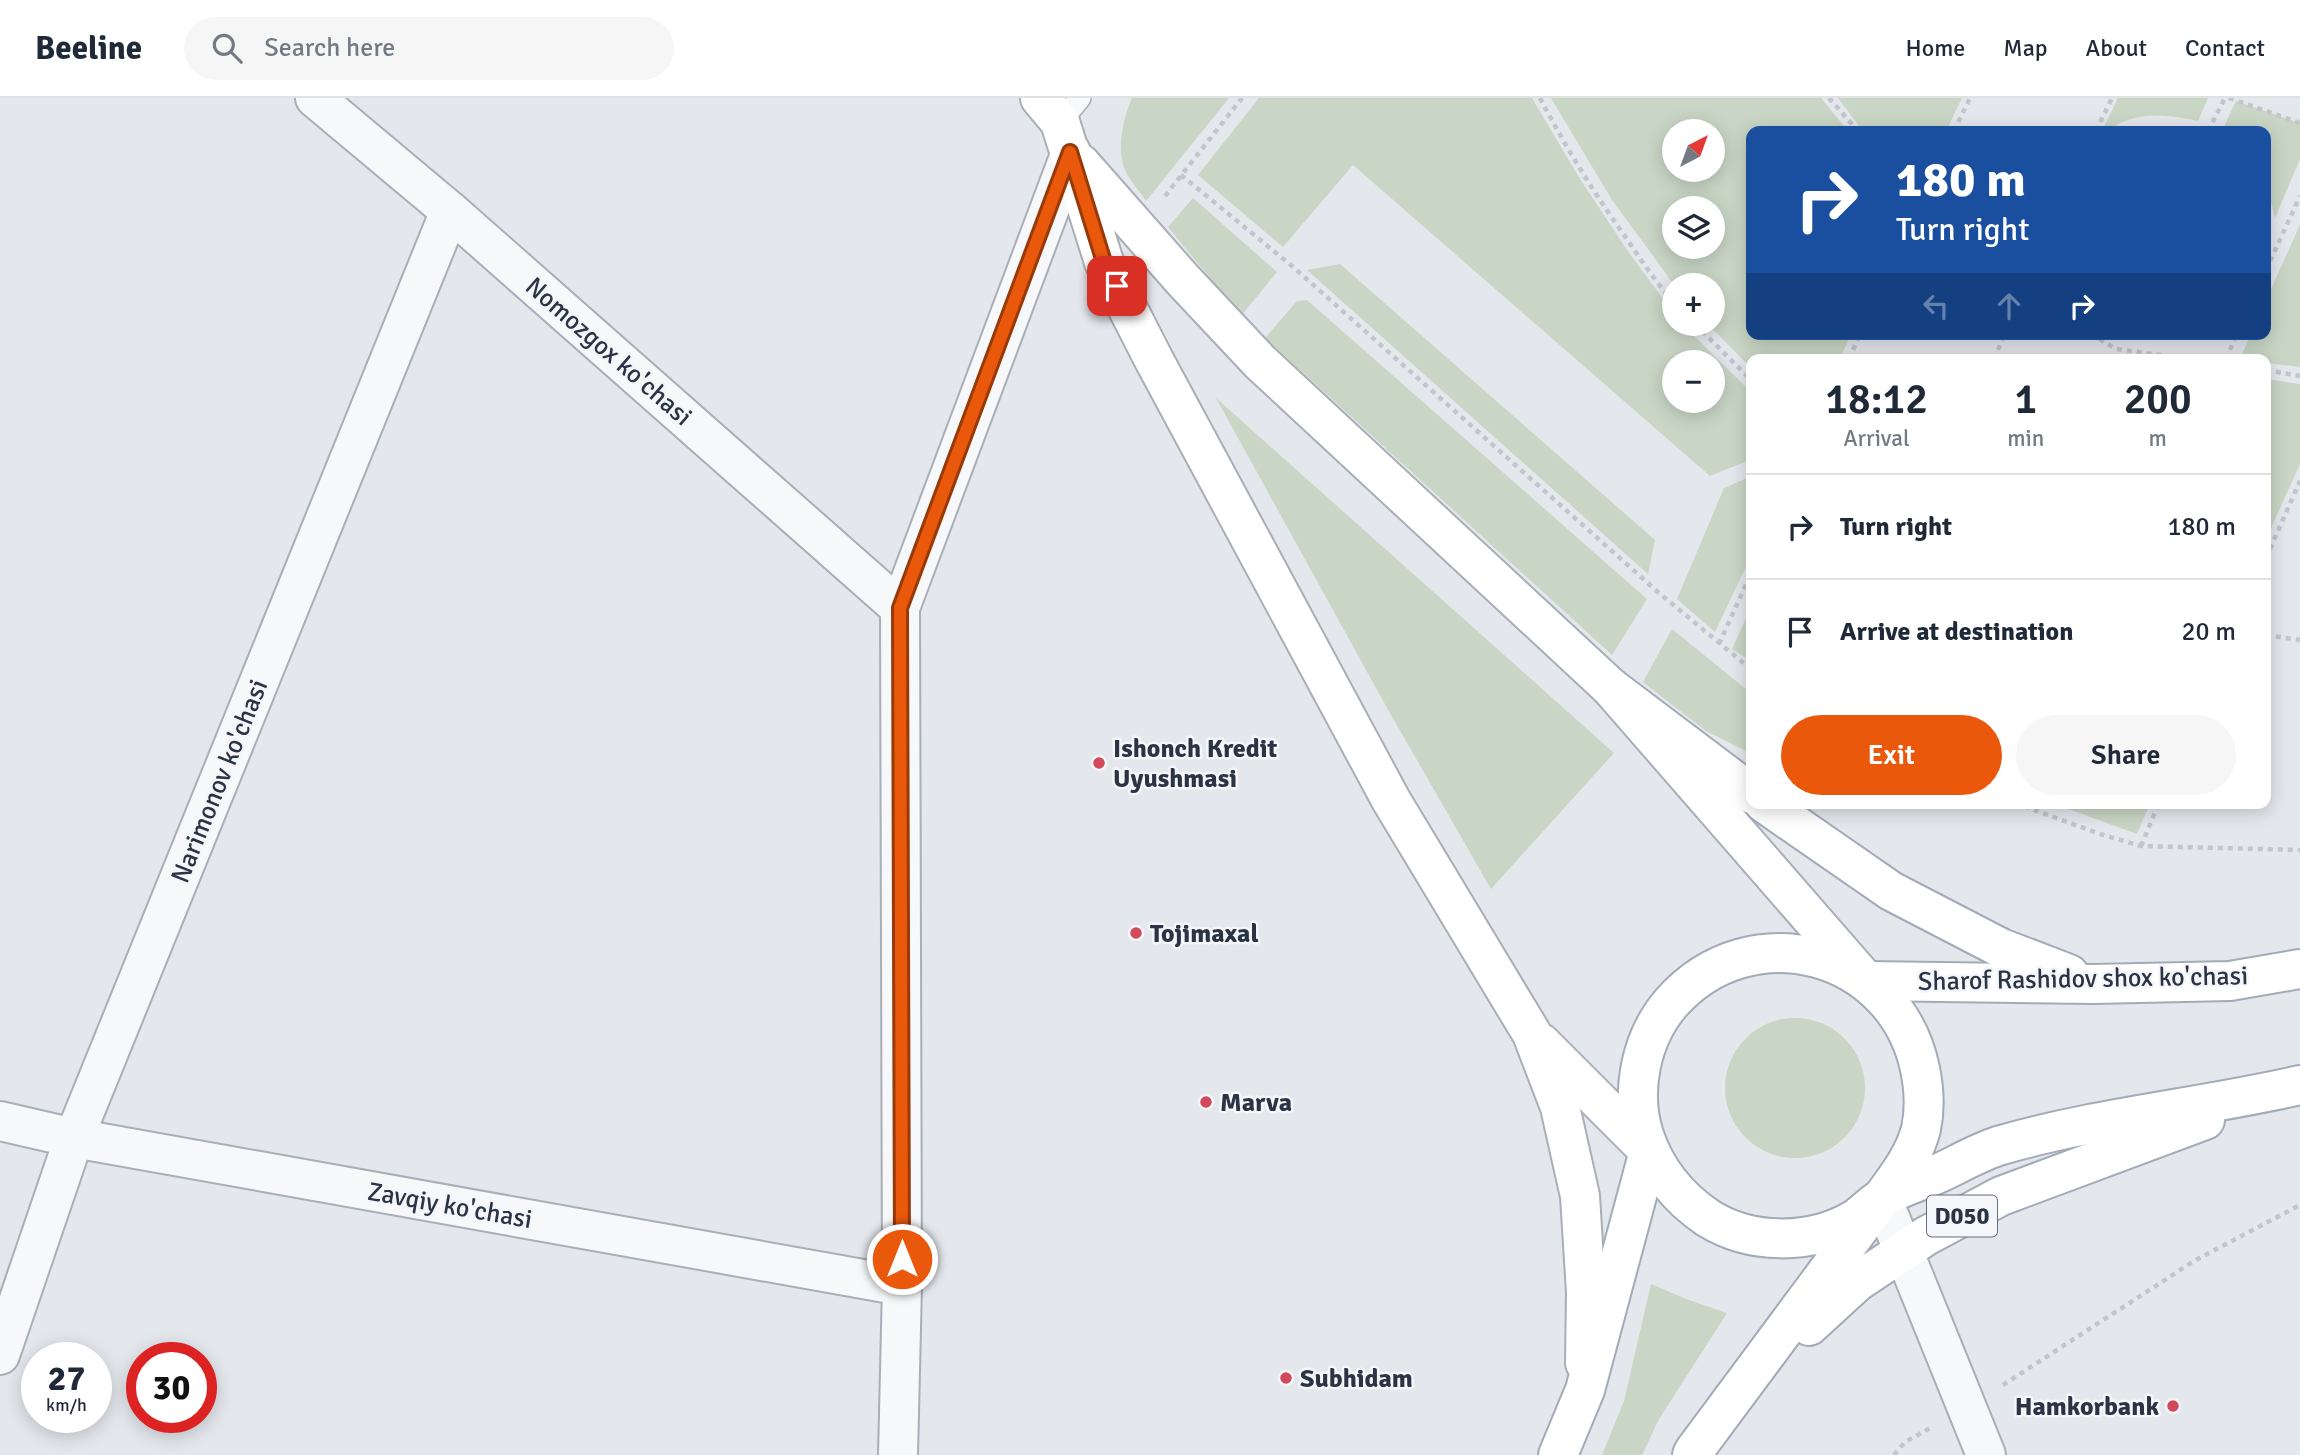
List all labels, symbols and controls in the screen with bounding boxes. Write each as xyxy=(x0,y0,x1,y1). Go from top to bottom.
search box xyxy=(184,17,674,80)
text: Beeline xyxy=(35,28,142,69)
icon: search xyxy=(208,29,246,67)
text: Search here xyxy=(264,32,395,64)
text: Home xyxy=(1905,33,1965,63)
text: Map xyxy=(2003,33,2048,63)
text: About xyxy=(2086,33,2147,63)
text: Contact xyxy=(2185,33,2265,63)
north arrow xyxy=(1662,119,1726,182)
map controls xyxy=(1662,119,1725,413)
text: 180 m xyxy=(1896,150,2026,210)
icon: right xyxy=(1781,154,1872,245)
button: layers xyxy=(1662,196,1725,259)
text: Turn right xyxy=(1896,210,2029,249)
pin xyxy=(1087,256,1147,316)
icon: arrive xyxy=(1098,267,1136,305)
street label: Nomozgox ko'chasi xyxy=(518,271,698,433)
button: + xyxy=(1662,273,1725,336)
icon: left xyxy=(1917,287,1955,325)
icon: ahead xyxy=(1990,287,2028,325)
icon: right xyxy=(2063,287,2101,325)
button: − xyxy=(1662,350,1725,413)
text: 18:12 xyxy=(1825,374,1928,425)
text: 1 xyxy=(2014,374,2037,425)
text: 200 xyxy=(2124,374,2192,425)
text: Arrival xyxy=(1843,424,1910,453)
text: min xyxy=(2007,424,2044,453)
text: m xyxy=(2148,424,2167,453)
icon: right xyxy=(1781,508,1819,546)
text: Turn right xyxy=(1840,511,1952,543)
text: 180 m xyxy=(2167,511,2236,543)
icon: arrive xyxy=(1781,613,1819,651)
text: Arrive at destination xyxy=(1840,616,2073,648)
text: 20 m xyxy=(2181,616,2236,648)
street label: Narimonov ko'chasi xyxy=(165,675,275,888)
button: Exit xyxy=(1781,715,2002,795)
button: Share xyxy=(2016,715,2236,795)
place label: Ishonch Kredit Uyushmasi xyxy=(1113,733,1277,795)
marker: Ishonch Kredit Uyushmasi xyxy=(1091,755,1107,771)
place label: Tojimaxal xyxy=(1150,918,1259,950)
marker: Tojimaxal xyxy=(1128,925,1144,941)
street label: Sharof Rashidov shox ko'chasi xyxy=(1918,960,2248,998)
place label: Marva xyxy=(1220,1087,1292,1119)
marker: Marva xyxy=(1198,1094,1214,1110)
street label: Zavqiy ko'chasi xyxy=(365,1176,535,1236)
road number: D050 xyxy=(1927,1196,1997,1236)
position arrow xyxy=(865,1222,939,1296)
speed limit sign: 30 xyxy=(126,1342,217,1433)
text: 27 xyxy=(48,1357,85,1400)
place label: Subhidam xyxy=(1300,1363,1413,1395)
marker: Subhidam xyxy=(1278,1370,1294,1386)
place label: Hamkorbank xyxy=(2015,1391,2159,1423)
text: km/h xyxy=(46,1394,87,1416)
marker: Hamkorbank xyxy=(2165,1398,2181,1414)

